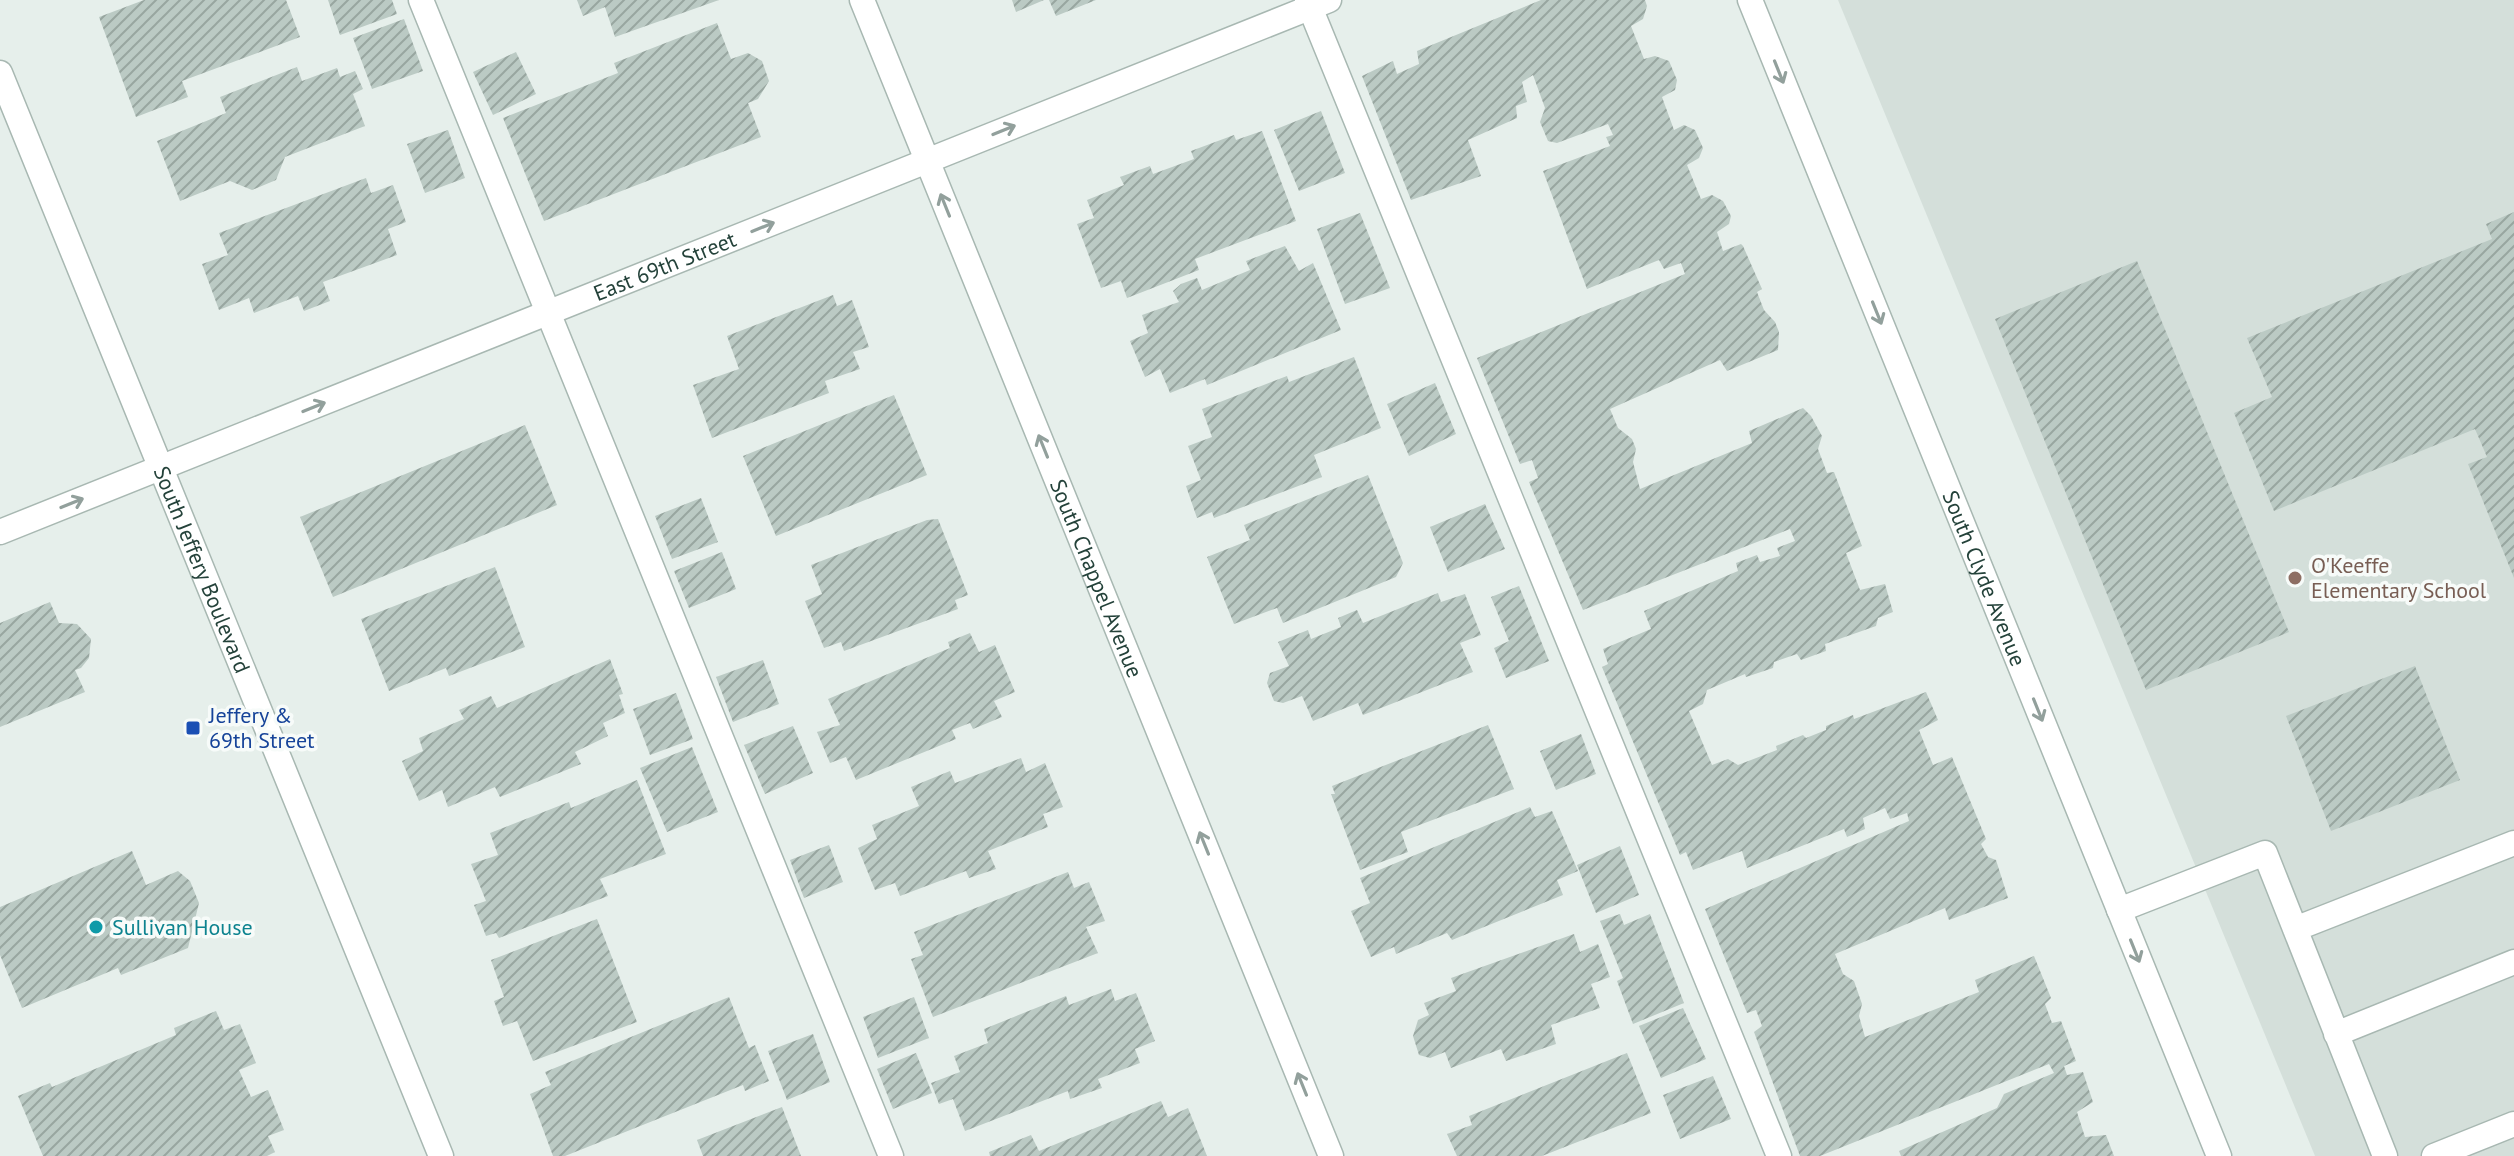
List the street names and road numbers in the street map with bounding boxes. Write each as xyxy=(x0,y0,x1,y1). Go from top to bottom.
street label: East 69th Street xyxy=(589,225,740,307)
street label: South Jeffery Boulevard xyxy=(148,462,257,677)
street label: South Chappel Avenue xyxy=(1044,475,1149,682)
street label: South Clyde Avenue xyxy=(1936,486,2033,670)

